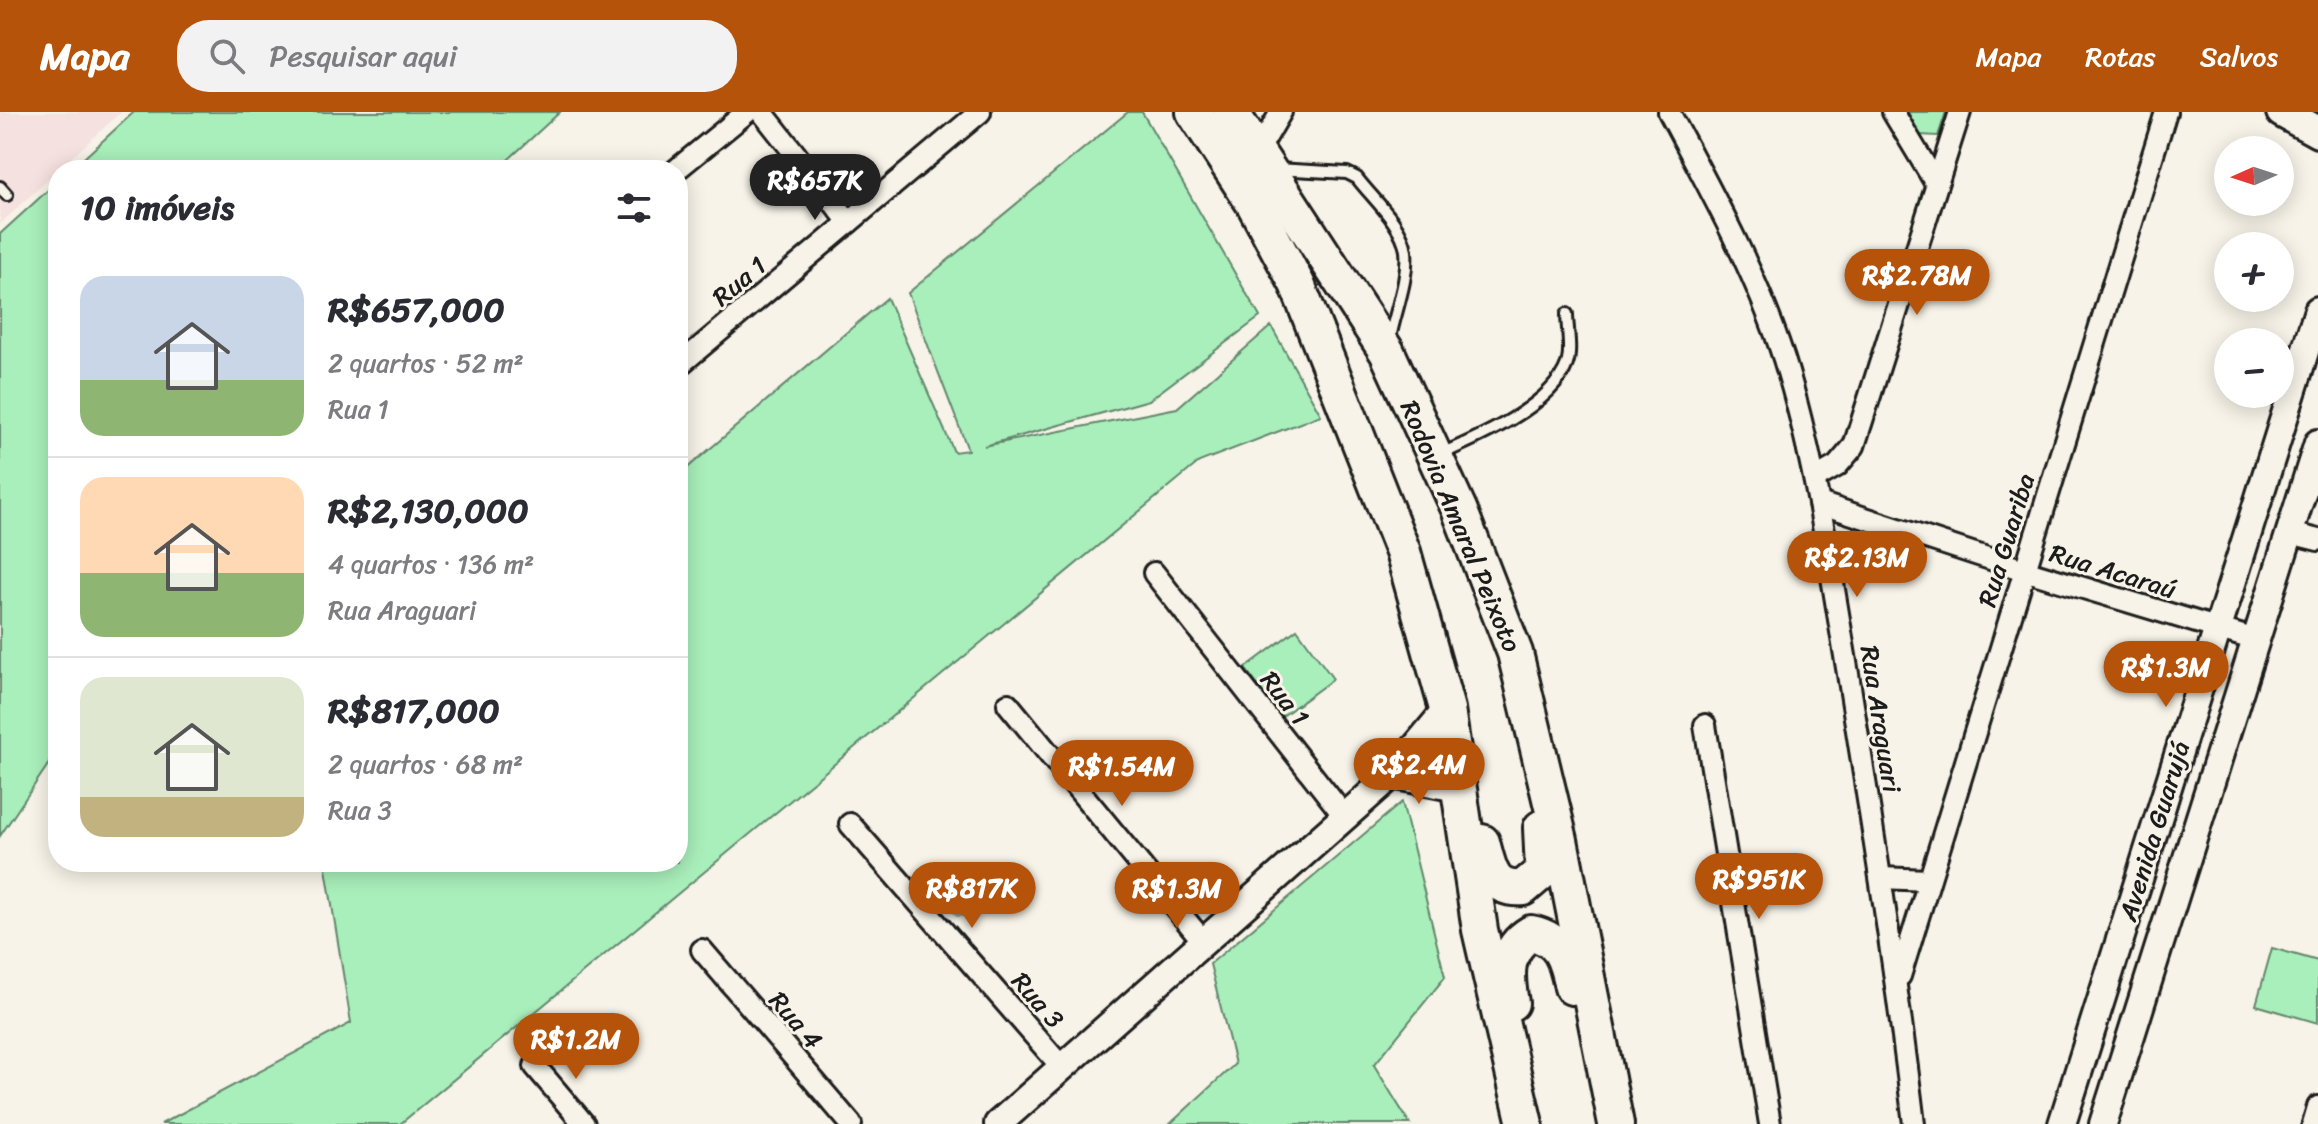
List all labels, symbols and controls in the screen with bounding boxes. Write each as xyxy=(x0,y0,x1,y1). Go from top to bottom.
search box xyxy=(177,20,737,92)
text: Mapa xyxy=(40,23,129,90)
text: Pesquisar aqui xyxy=(269,29,457,83)
text: Mapa xyxy=(1975,32,2041,81)
text: Rotas xyxy=(2085,32,2156,81)
text: Salvos xyxy=(2200,32,2278,81)
icon: search xyxy=(205,34,249,78)
north arrow xyxy=(2214,136,2294,216)
map controls xyxy=(2214,136,2294,408)
pin: R$657K xyxy=(750,154,880,222)
text: R$657K xyxy=(768,157,862,203)
text: 10 imóveis xyxy=(80,178,234,238)
icon: filters xyxy=(612,186,656,230)
button: + xyxy=(2214,232,2294,312)
street label: Rua 1 xyxy=(701,244,777,318)
pin: R$2.78M xyxy=(1843,249,1991,317)
text: R$2.78M xyxy=(1863,252,1971,298)
text: R$657,000 xyxy=(328,280,505,340)
icon: home xyxy=(144,308,240,404)
button: − xyxy=(2214,328,2294,408)
text: 2 quartos · 52 m² xyxy=(328,340,524,386)
text: Rua 1 xyxy=(328,386,389,432)
street label: Rodovia Amaral Peixoto xyxy=(1387,393,1535,659)
street label: Rua Guariba xyxy=(1964,468,2048,612)
text: R$2,130,000 xyxy=(328,481,529,541)
icon: home xyxy=(144,509,240,605)
street label: Rua Acaraú xyxy=(2044,530,2182,612)
pin: R$2.13M xyxy=(1783,531,1931,599)
text: R$2.13M xyxy=(1805,534,1909,580)
text: 4 quartos · 136 m² xyxy=(328,541,534,587)
text: Rua Araguari xyxy=(328,587,476,633)
pin: R$1.3M xyxy=(2101,641,2231,709)
street label: Rua Araguari xyxy=(1847,642,1915,797)
text: R$1.3M xyxy=(2122,644,2210,690)
street label: Rua 1 xyxy=(1248,660,1322,736)
text: R$817,000 xyxy=(328,681,500,741)
icon: home xyxy=(144,709,240,805)
street label: Avenida Guarujá xyxy=(2104,735,2203,928)
pin: R$2.4M xyxy=(1354,738,1484,806)
pin: R$1.54M xyxy=(1048,740,1196,808)
text: 2 quartos · 68 m² xyxy=(328,741,523,787)
text: R$2.4M xyxy=(1372,741,1466,787)
text: R$1.54M xyxy=(1069,743,1175,789)
text: Rua 3 xyxy=(328,787,392,833)
pin: R$951K xyxy=(1694,853,1824,921)
text: R$951K xyxy=(1713,856,1805,902)
pin: R$817K xyxy=(907,862,1037,930)
pin: R$1.3M xyxy=(1112,862,1242,930)
text: R$817K xyxy=(927,865,1017,911)
text: R$1.3M xyxy=(1133,865,1221,911)
street label: Rua 3 xyxy=(1000,961,1076,1039)
street label: Rua 4 xyxy=(757,980,835,1060)
pin: R$1.2M xyxy=(511,1013,641,1081)
text: R$1.2M xyxy=(531,1016,621,1062)

